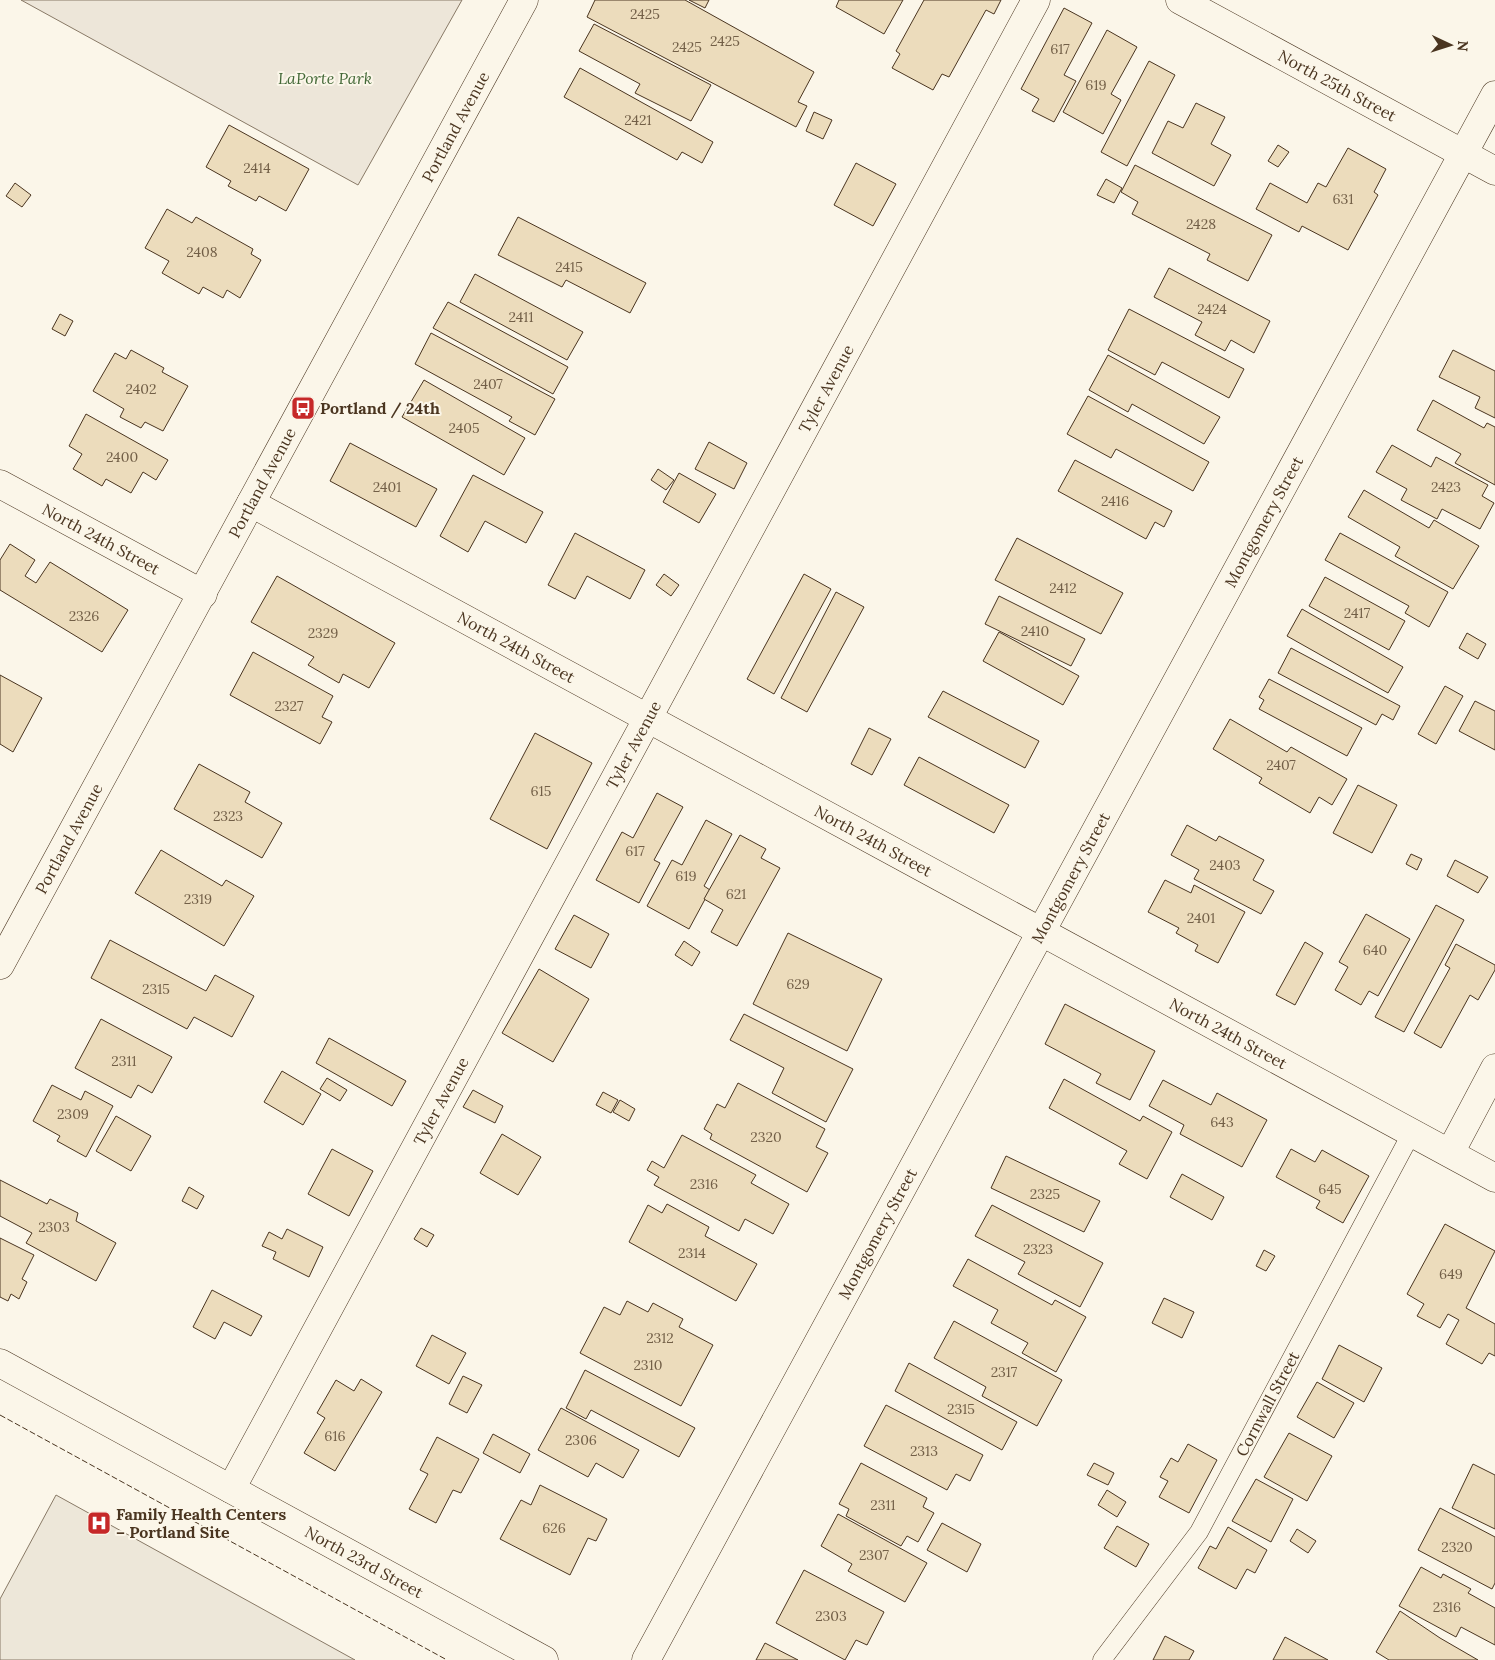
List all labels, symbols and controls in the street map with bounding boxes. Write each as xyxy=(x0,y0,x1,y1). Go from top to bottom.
house number: 2425 xyxy=(630,5,660,23)
north arrow xyxy=(1425,20,1475,70)
house number: 2425 xyxy=(710,32,740,50)
house number: 2425 xyxy=(672,38,702,56)
house number: 617 xyxy=(1050,40,1070,58)
text: N xyxy=(1454,40,1472,52)
street label: North 25th Street xyxy=(1275,45,1400,126)
park label: LaPorte Park xyxy=(278,68,372,88)
street label: Portland Avenue xyxy=(417,68,493,185)
house number: 619 xyxy=(1085,76,1107,94)
house number: 2421 xyxy=(624,111,652,129)
house number: 2414 xyxy=(243,159,271,177)
house number: 631 xyxy=(1333,190,1354,208)
house number: 2428 xyxy=(1186,215,1216,233)
house number: 2408 xyxy=(186,243,218,261)
house number: 2415 xyxy=(555,258,583,276)
house number: 2424 xyxy=(1197,300,1227,318)
house number: 2411 xyxy=(509,308,534,326)
street label: Tyler Avenue xyxy=(794,341,858,436)
house number: 2407 xyxy=(473,375,503,393)
house number: 2402 xyxy=(126,380,156,398)
bus stop icon: Portland / 24th xyxy=(290,395,316,421)
place label: Portland / 24th xyxy=(320,398,440,419)
house number: 2405 xyxy=(448,419,480,437)
street label: Portland Avenue xyxy=(224,424,300,541)
house number: 2400 xyxy=(106,448,138,466)
street label: Montgomery Street xyxy=(1220,452,1308,591)
house number: 2401 xyxy=(373,478,401,496)
house number: 2423 xyxy=(1431,478,1461,496)
house number: 2416 xyxy=(1101,492,1129,510)
street label: North 24th Street xyxy=(39,499,164,579)
house number: 2412 xyxy=(1049,579,1077,597)
house number: 2417 xyxy=(1344,604,1371,622)
house number: 2326 xyxy=(69,607,99,625)
street label: North 24th Street xyxy=(454,607,579,687)
house number: 2410 xyxy=(1021,622,1049,640)
house number: 2329 xyxy=(308,624,338,642)
house number: 2327 xyxy=(274,697,304,715)
street label: Tyler Avenue xyxy=(601,697,665,792)
house number: 2407 xyxy=(1266,756,1296,774)
street label: Portland Avenue xyxy=(31,779,107,897)
house number: 615 xyxy=(531,782,551,800)
street label: North 24th Street xyxy=(811,801,936,881)
house number: 2323 xyxy=(213,807,243,825)
street label: Montgomery Street xyxy=(1027,808,1114,947)
house number: 617 xyxy=(625,842,645,860)
house number: 2403 xyxy=(1209,856,1241,874)
house number: 619 xyxy=(675,867,697,885)
house number: 621 xyxy=(726,885,746,903)
house number: 2319 xyxy=(184,890,212,908)
house number: 2401 xyxy=(1187,909,1215,927)
house number: 640 xyxy=(1363,941,1387,959)
house number: 629 xyxy=(786,975,810,993)
house number: 2315 xyxy=(142,980,170,998)
street label: North 24th Street xyxy=(1166,993,1291,1074)
house number: 2311 xyxy=(111,1052,137,1070)
street label: Tyler Avenue xyxy=(409,1053,473,1149)
house number: 2309 xyxy=(57,1105,89,1123)
house number: 643 xyxy=(1210,1113,1234,1131)
house number: 2320 xyxy=(750,1128,782,1146)
street label: Montgomery Street xyxy=(834,1164,921,1303)
house number: 2316 xyxy=(690,1175,718,1193)
house number: 645 xyxy=(1318,1180,1342,1198)
house number: 2325 xyxy=(1030,1185,1060,1203)
house number: 2303 xyxy=(38,1218,70,1236)
house number: 2323 xyxy=(1023,1240,1053,1258)
house number: 2314 xyxy=(678,1244,706,1262)
house number: 649 xyxy=(1439,1265,1463,1283)
house number: 2312 xyxy=(646,1329,674,1347)
street label: Cornwall Street xyxy=(1231,1347,1304,1460)
house number: 2310 xyxy=(634,1356,662,1374)
house number: 2317 xyxy=(991,1363,1018,1381)
house number: 2315 xyxy=(947,1400,975,1418)
house number: 616 xyxy=(324,1427,346,1445)
house number: 2306 xyxy=(565,1431,597,1449)
house number: 2313 xyxy=(910,1442,938,1460)
house number: 2311 xyxy=(870,1496,896,1514)
place label: Family Health Centers – Portland Site xyxy=(116,1504,286,1542)
hospital icon: Family Health Centers – Portland Site xyxy=(86,1510,112,1536)
house number: 626 xyxy=(542,1519,566,1537)
street label: North 23rd Street xyxy=(302,1522,428,1603)
house number: 2320 xyxy=(1441,1538,1473,1556)
house number: 2307 xyxy=(859,1546,890,1564)
house number: 2316 xyxy=(1433,1598,1461,1616)
house number: 2303 xyxy=(815,1607,847,1625)

